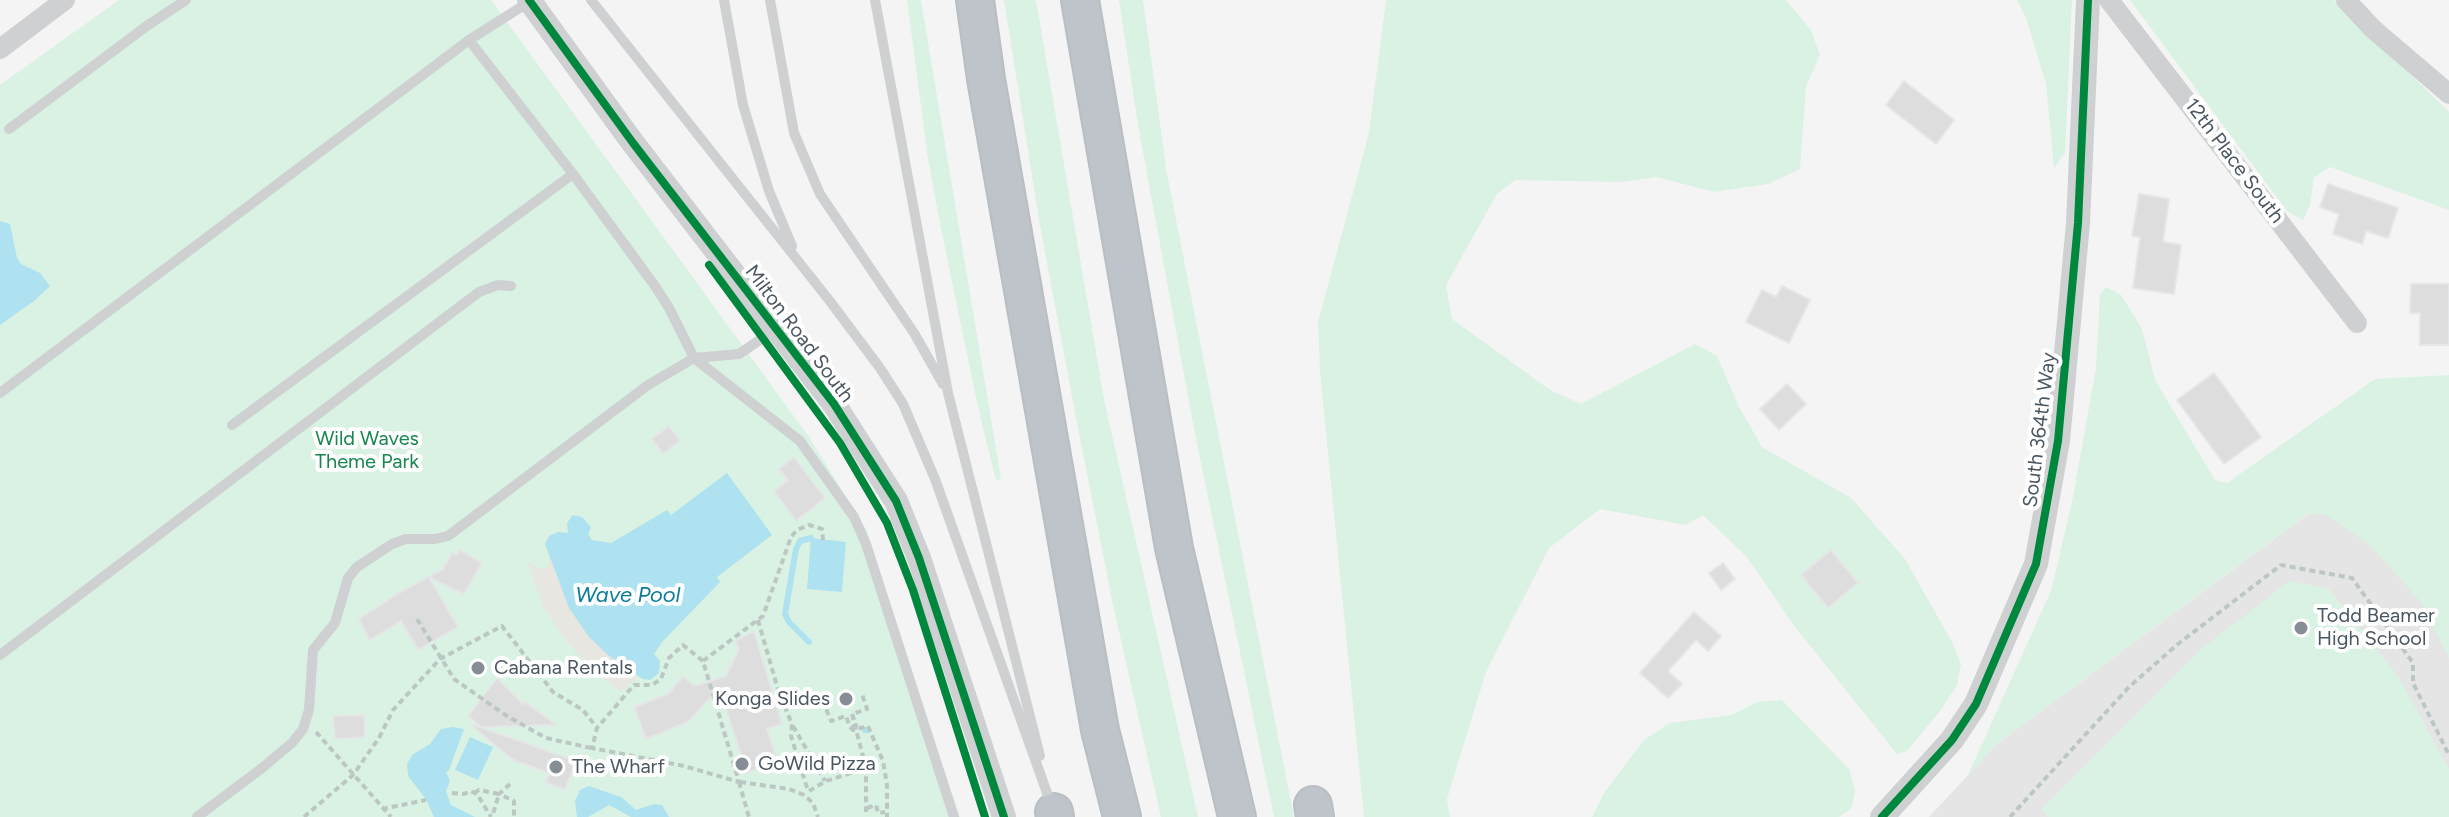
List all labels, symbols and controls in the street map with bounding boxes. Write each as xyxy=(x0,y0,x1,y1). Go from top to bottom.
street label: 12th Place South xyxy=(2179,94,2289,228)
street label: Milton Road South xyxy=(739,261,859,407)
street label: South 364th Way xyxy=(2019,351,2061,509)
park label: Wild Waves Theme Park xyxy=(315,427,419,474)
water label: Wave Pool xyxy=(576,583,680,609)
place label: Todd Beamer High School xyxy=(2317,604,2435,651)
marker: Todd Beamer High School xyxy=(2292,619,2310,637)
place label: Cabana Rentals xyxy=(494,656,633,680)
marker: Cabana Rentals xyxy=(469,659,487,677)
place label: Konga Slides xyxy=(715,687,830,711)
marker: Konga Slides xyxy=(837,690,855,708)
place label: GoWild Pizza xyxy=(758,752,876,776)
place label: The Wharf xyxy=(572,755,665,779)
marker: GoWild Pizza xyxy=(733,755,751,773)
marker: The Wharf xyxy=(547,758,565,776)

